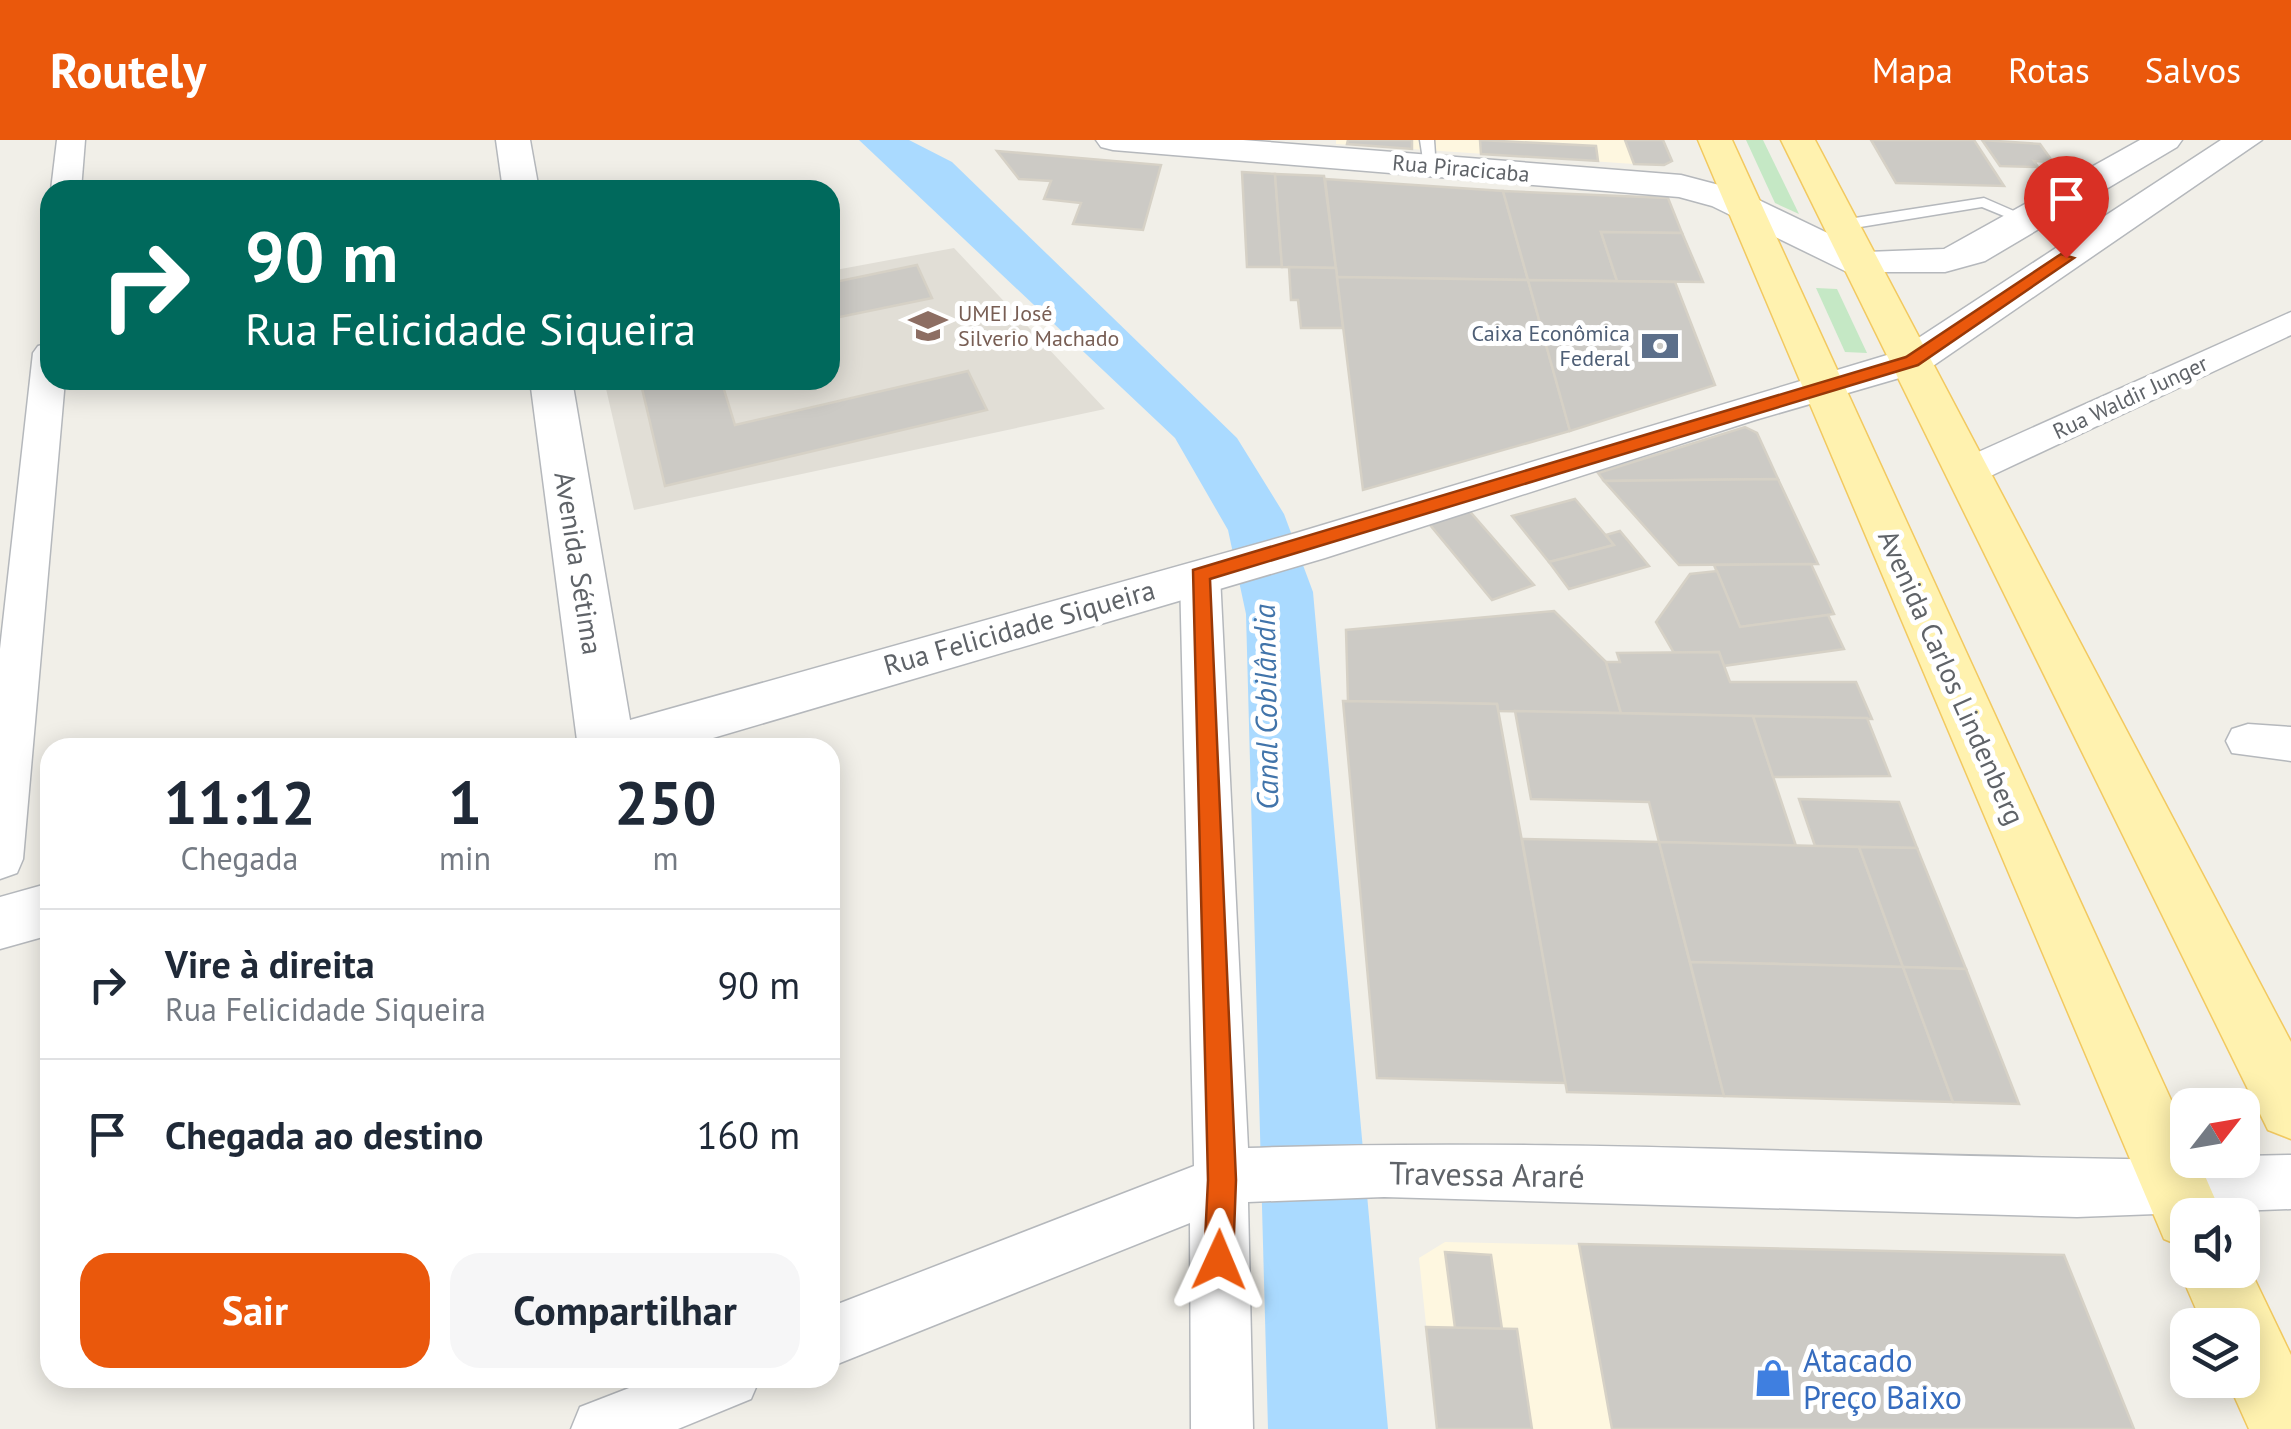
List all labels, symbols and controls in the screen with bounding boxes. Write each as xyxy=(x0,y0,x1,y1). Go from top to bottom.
text: Routely xyxy=(50,39,206,101)
text: Mapa xyxy=(1872,47,1953,93)
text: Rotas xyxy=(2008,47,2090,93)
text: Salvos xyxy=(2145,47,2241,93)
street label: Rua Piracicaba xyxy=(1391,148,1531,188)
pin xyxy=(2024,156,2109,259)
icon: arrive xyxy=(2039,171,2094,226)
text: 90 m xyxy=(245,211,398,301)
icon: right xyxy=(80,220,210,350)
text: Rua Felicidade Siqueira xyxy=(245,299,696,357)
place label: UMEI José Silverio Machado xyxy=(958,299,1119,352)
school or university icon: UMEI José Silverio Machado xyxy=(907,305,949,347)
place label: Caixa Econômica Federal xyxy=(1471,319,1631,372)
bank icon: Caixa Econômica Federal xyxy=(1639,325,1681,367)
street label: Rua Waldir Junger xyxy=(2048,349,2212,445)
street label: Avenida Sétima xyxy=(546,469,612,657)
street label: Avenida Carlos Lindenberg xyxy=(1870,524,2034,830)
street label: Rua Felicidade Siqueira xyxy=(879,571,1159,683)
water label: Canal Cobilândia xyxy=(1244,603,1286,810)
text: 11:12 xyxy=(163,763,316,841)
text: 1 xyxy=(448,763,482,841)
text: 250 xyxy=(615,763,717,841)
text: Chegada xyxy=(181,837,298,879)
text: min xyxy=(439,837,491,879)
text: m xyxy=(653,837,679,879)
text: Vire à direita xyxy=(165,939,375,988)
icon: right xyxy=(80,957,135,1012)
text: 90 m xyxy=(718,960,800,1009)
text: Rua Felicidade Siqueira xyxy=(165,988,486,1030)
north arrow xyxy=(2170,1088,2260,1178)
map controls xyxy=(2170,1088,2260,1398)
icon: arrive xyxy=(80,1107,135,1162)
text: Chegada ao destino xyxy=(165,1110,484,1159)
text: 160 m xyxy=(697,1110,800,1159)
street label: Travessa Araré xyxy=(1389,1151,1585,1197)
button: sound xyxy=(2170,1198,2260,1288)
position arrow xyxy=(1167,1208,1271,1312)
button: Sair xyxy=(80,1253,430,1368)
button: Compartilhar xyxy=(450,1253,800,1368)
button: layers xyxy=(2170,1308,2260,1398)
place label: Atacado Preço Baixo xyxy=(1803,1339,1962,1418)
shop icon: Atacado Preço Baixo xyxy=(1752,1357,1794,1399)

